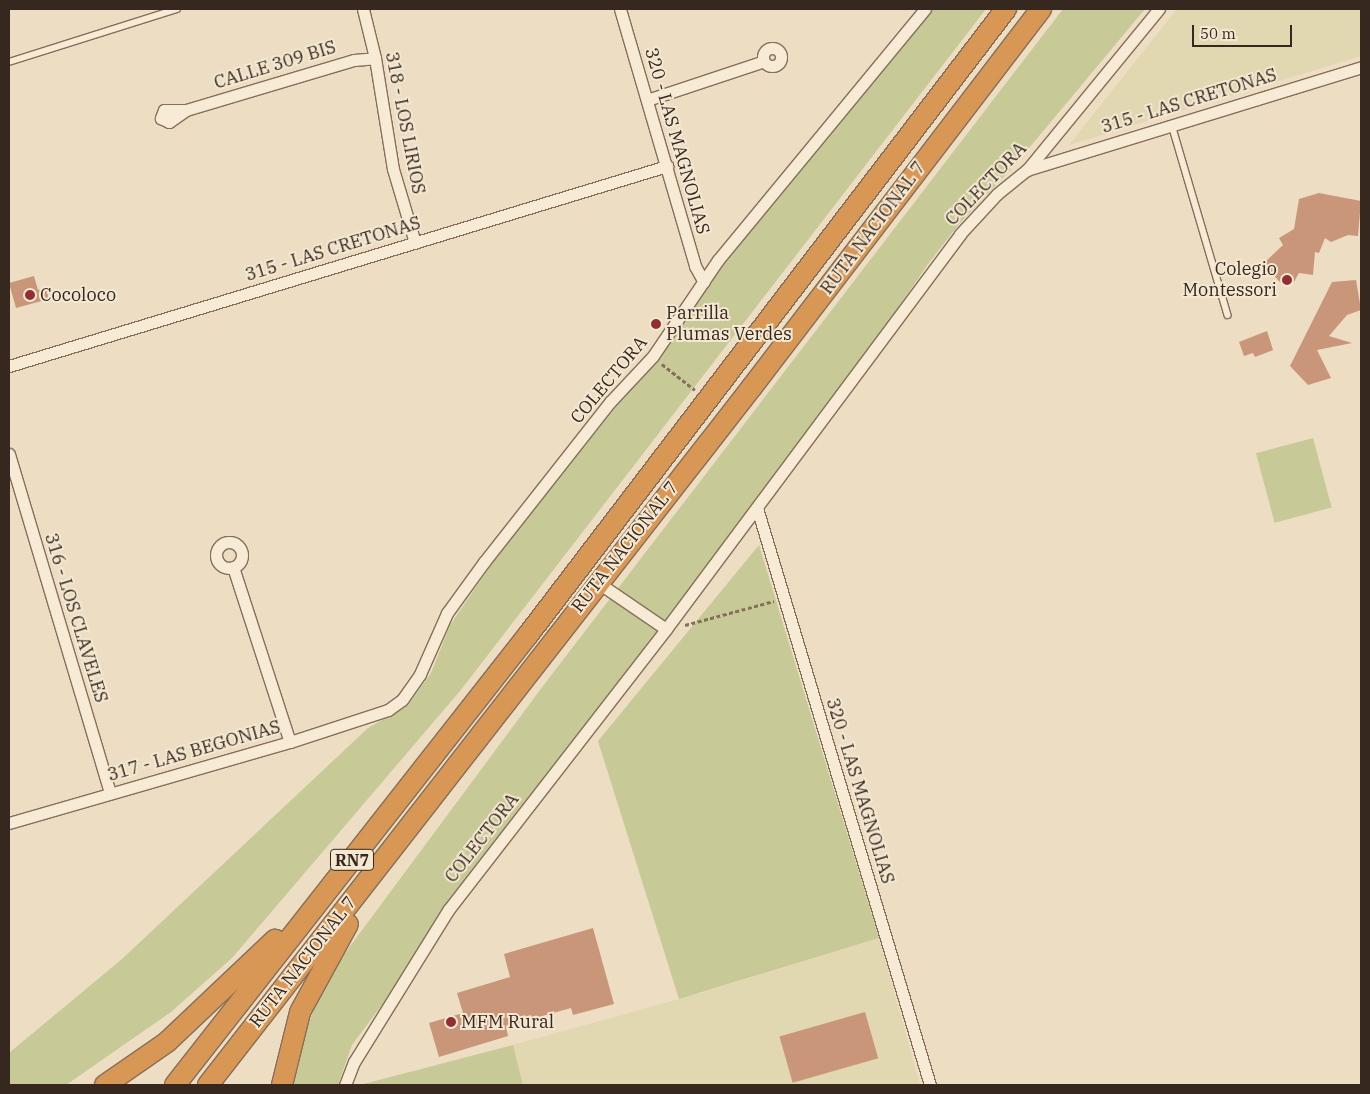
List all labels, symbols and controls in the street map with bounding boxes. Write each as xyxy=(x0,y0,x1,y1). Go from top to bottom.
scale bar xyxy=(1195,15,1295,47)
text: 50 m xyxy=(1200,24,1236,43)
street label: CALLE 309 BIS xyxy=(211,36,339,94)
street label: 320 - LAS MAGNOLIAS xyxy=(640,45,714,237)
street label: 318 - LOS LIRIOS xyxy=(381,50,429,196)
street label: 315 - LAS CRETONAS xyxy=(1099,64,1279,138)
street label: COLECTORA xyxy=(941,138,1031,230)
street label: RUTA NACIONAL 7 xyxy=(816,157,930,299)
street label: 315 - LAS CRETONAS xyxy=(243,212,423,286)
place label: Colegio Montessori xyxy=(1182,259,1277,302)
marker: Colegio Montessori xyxy=(1281,274,1293,286)
place label: Cocoloco xyxy=(40,284,116,306)
marker: Cocoloco xyxy=(24,289,36,301)
place label: Parrilla Plumas Verdes xyxy=(666,303,792,346)
marker: Parrilla Plumas Verdes xyxy=(650,318,662,330)
street label: COLECTORA xyxy=(566,332,652,428)
street label: RUTA NACIONAL 7 xyxy=(567,477,683,617)
street label: 316 - LOS CLAVELES xyxy=(40,531,112,705)
street label: 320 - LAS MAGNOLIAS xyxy=(821,696,899,886)
street label: 317 - LAS BEGONIAS xyxy=(105,716,283,786)
street label: COLECTORA xyxy=(440,789,524,887)
road number: RN7 xyxy=(330,846,374,874)
street label: RUTA NACIONAL 7 xyxy=(245,892,361,1032)
place label: MFM Rural xyxy=(461,1011,554,1033)
marker: MFM Rural xyxy=(445,1016,457,1028)

